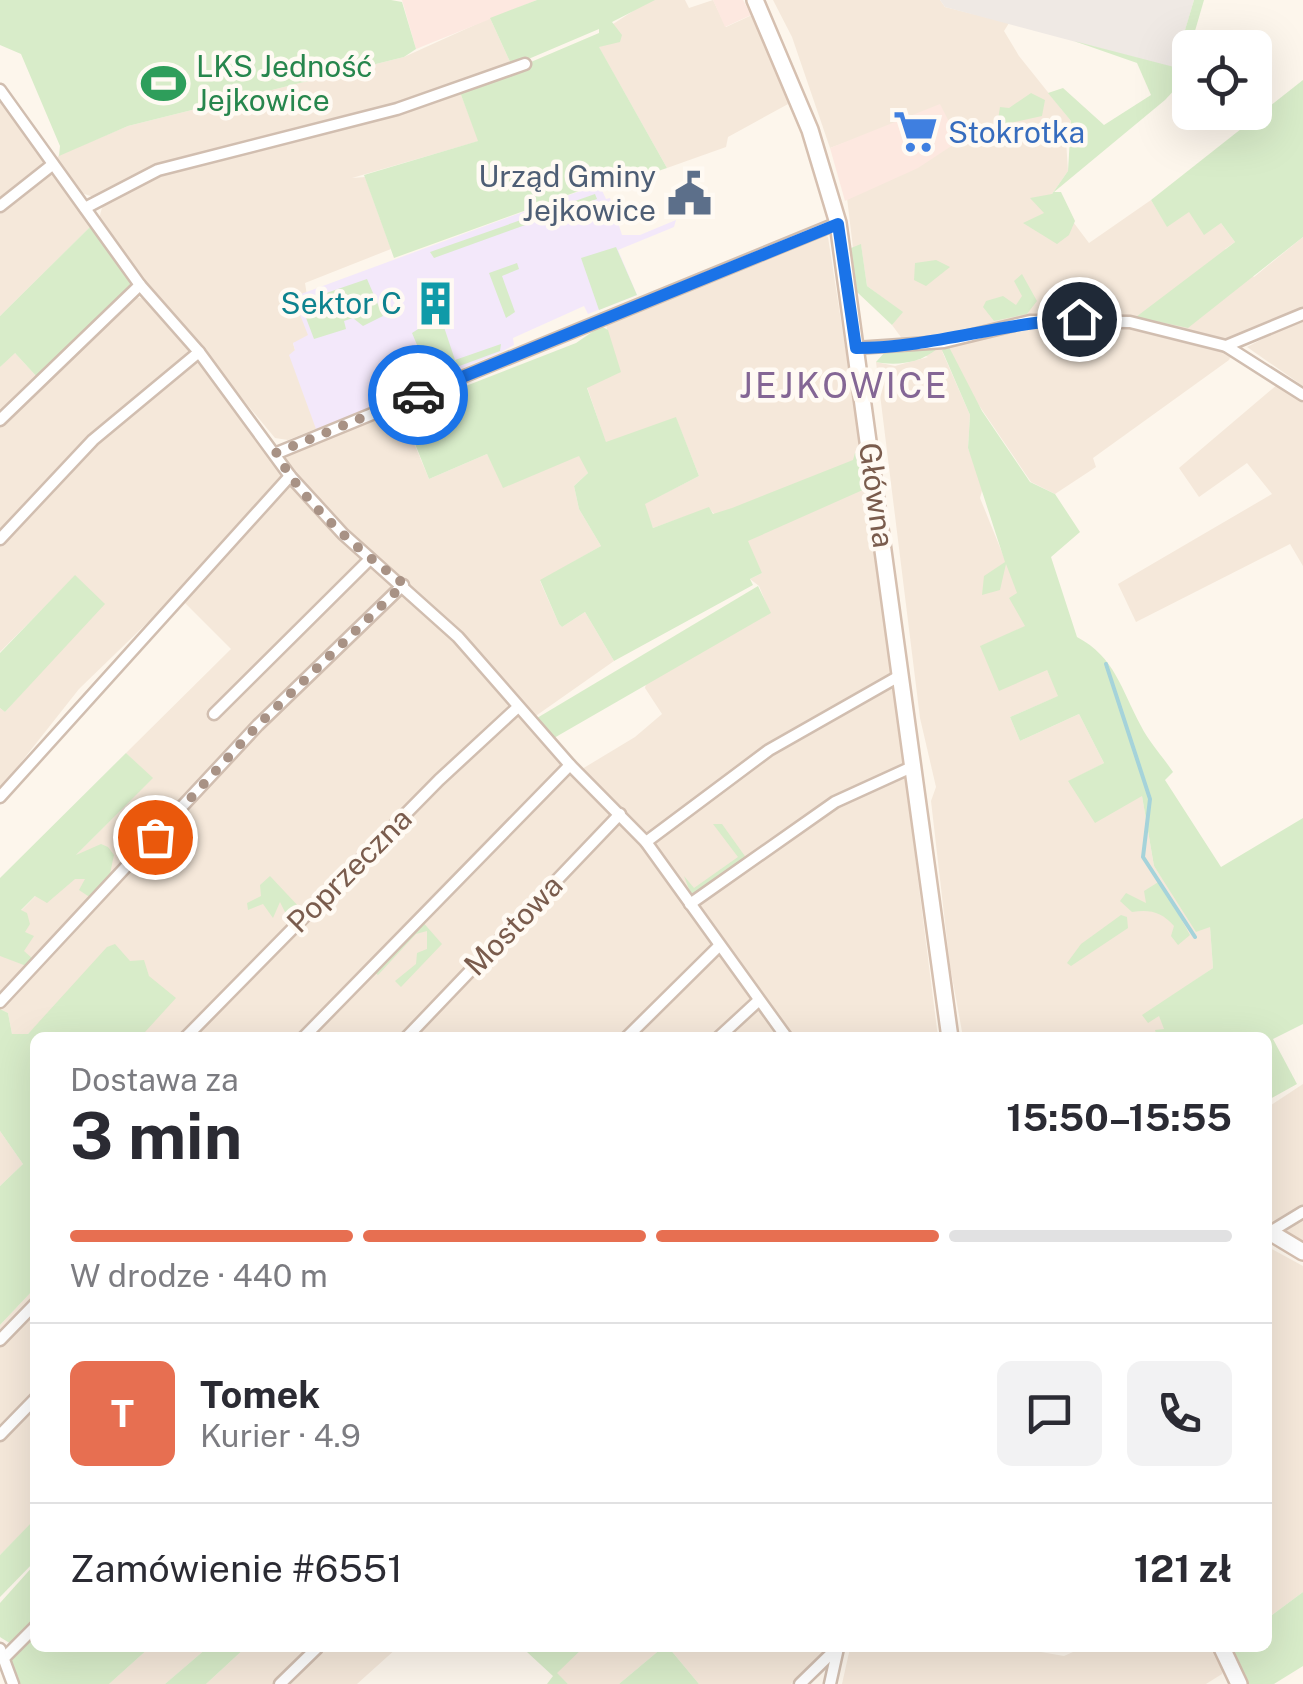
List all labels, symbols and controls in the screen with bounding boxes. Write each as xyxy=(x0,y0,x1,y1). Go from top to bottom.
map controls xyxy=(1172,30,1272,130)
button: locate xyxy=(1172,30,1272,130)
place label: LKS Jedność Jejkowice xyxy=(196,48,373,118)
sports icon: LKS Jedność Jejkowice xyxy=(139,59,187,107)
supermarket icon: Stokrotka xyxy=(891,108,939,156)
place label: Stokrotka xyxy=(948,114,1085,150)
place label: Urząd Gminy Jejkowice xyxy=(478,158,656,228)
public building icon: Urząd Gminy Jejkowice xyxy=(665,169,713,217)
pin xyxy=(1037,277,1122,362)
building icon: Sektor C xyxy=(411,279,459,327)
place label: Sektor C xyxy=(281,285,402,321)
icon: home xyxy=(1052,292,1107,347)
courier xyxy=(368,345,468,445)
district label: JEJKOWICE xyxy=(739,365,949,406)
icon: car xyxy=(391,368,446,423)
street label: Główna xyxy=(852,440,902,550)
pin xyxy=(113,795,198,880)
street label: Poprzeczna xyxy=(279,800,419,940)
icon: bag xyxy=(128,810,183,865)
street label: Mostowa xyxy=(456,867,570,983)
text: Dostawa za xyxy=(70,1061,239,1098)
text: 15:50–15:55 xyxy=(1006,1095,1232,1140)
text: 3 min xyxy=(70,1097,242,1174)
text: W drodze · 440 m xyxy=(70,1257,328,1294)
button: chat xyxy=(997,1361,1102,1466)
button: phone xyxy=(1127,1361,1232,1466)
text: Tomek xyxy=(200,1372,320,1417)
text: T xyxy=(111,1391,134,1436)
text: Kurier · 4.9 xyxy=(200,1417,361,1454)
text: Zamówienie #6551 xyxy=(70,1546,403,1591)
text: 121 zł xyxy=(1134,1546,1232,1591)

